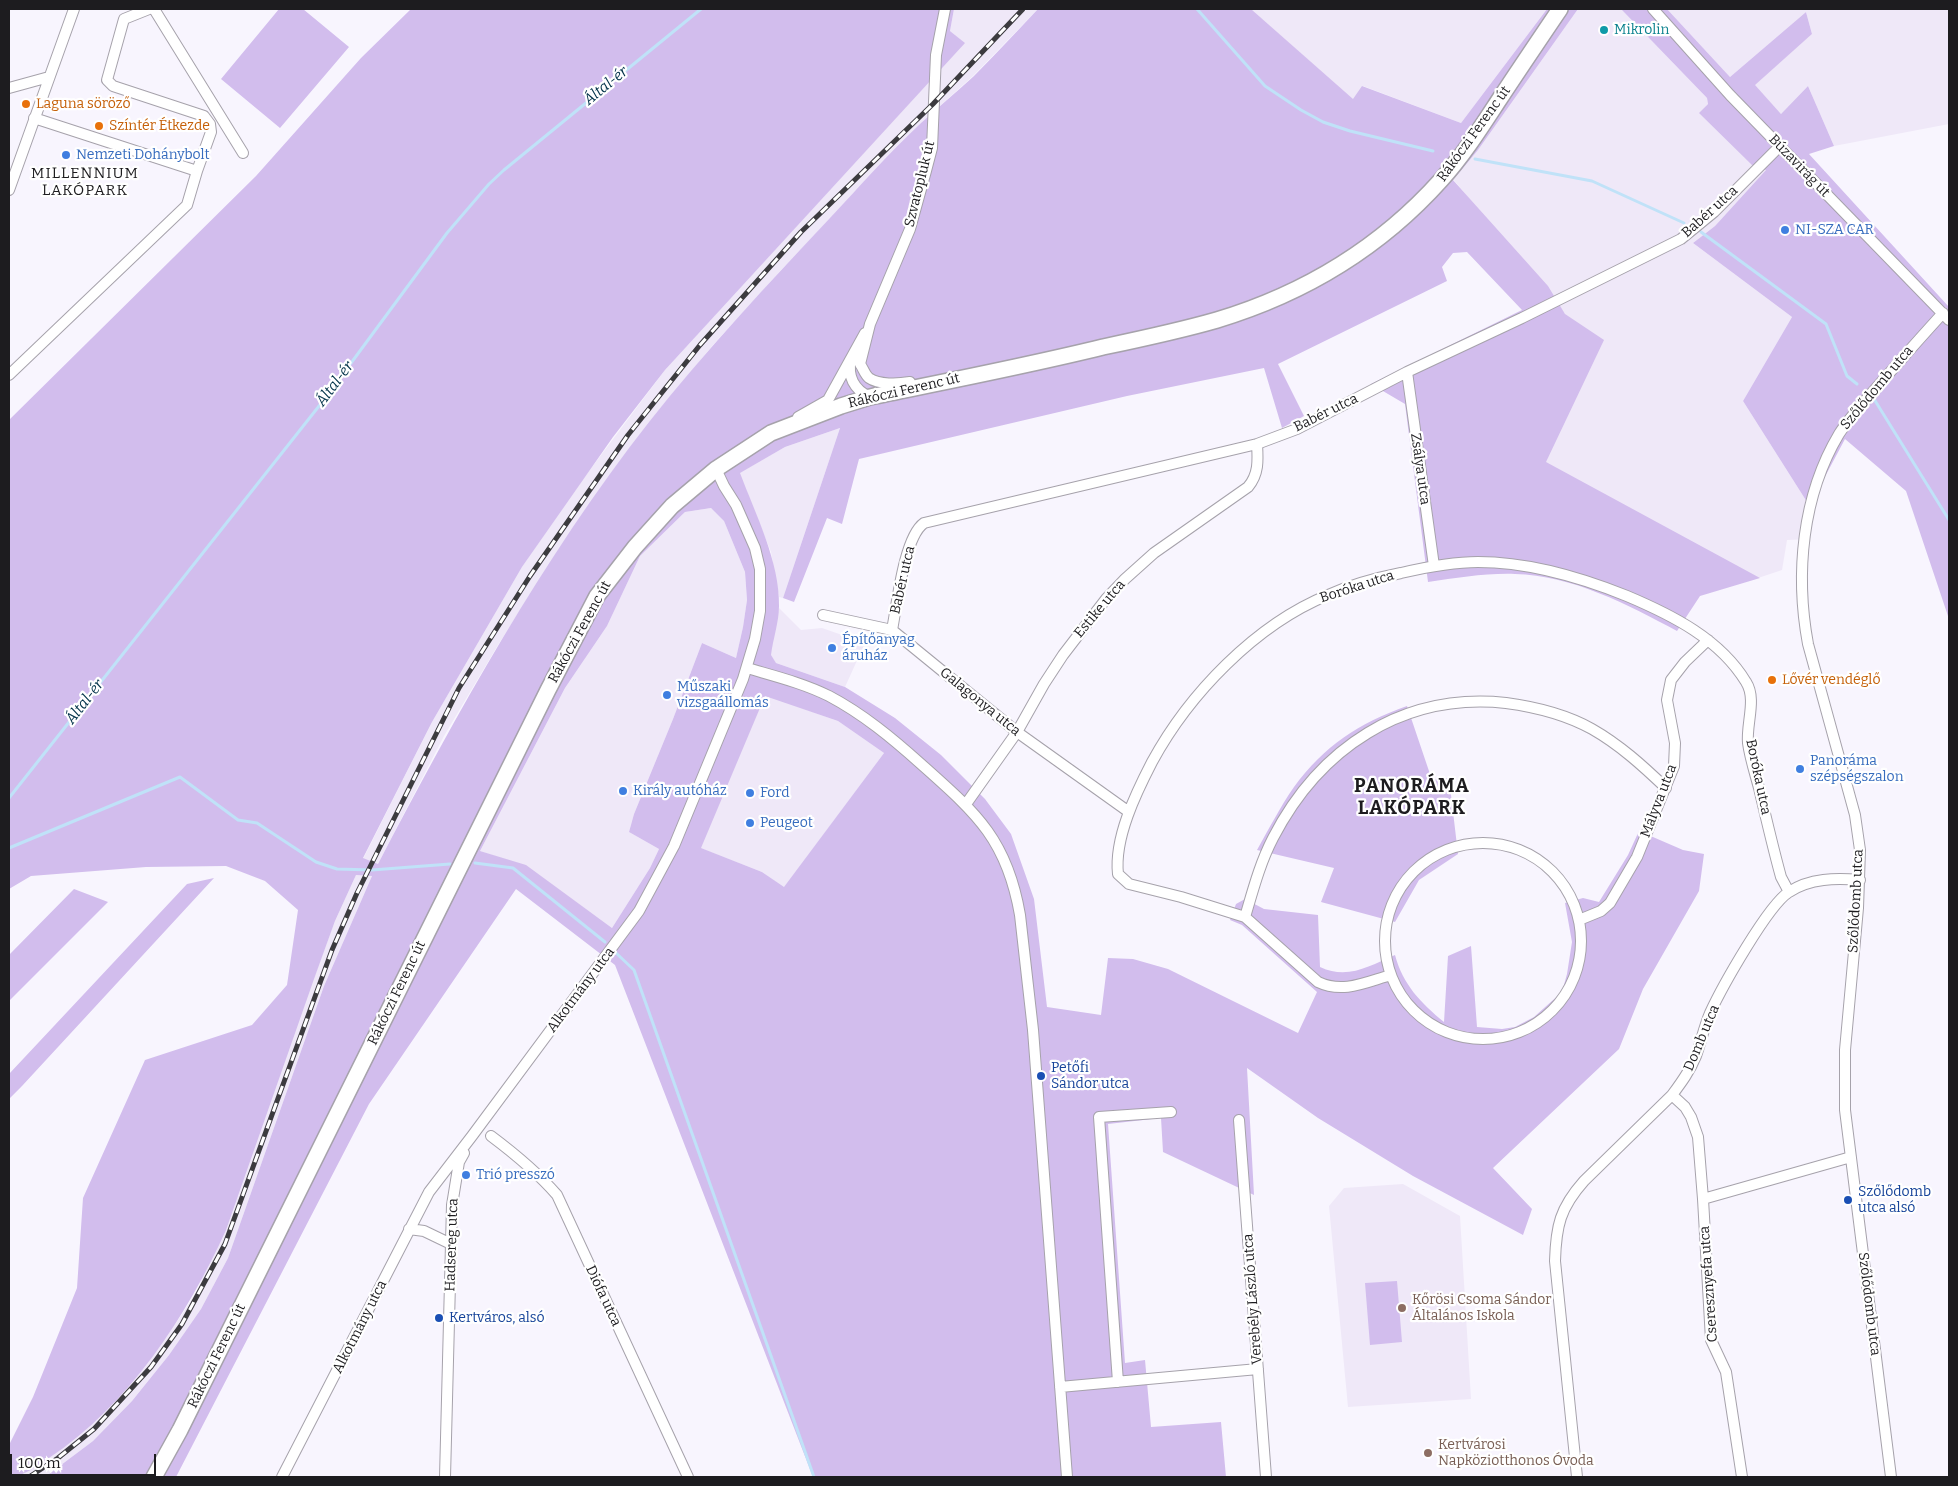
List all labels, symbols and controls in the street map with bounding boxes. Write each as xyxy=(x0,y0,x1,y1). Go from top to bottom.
place label: Mikrolin xyxy=(1614,22,1669,38)
marker: Mikrolin xyxy=(1598,24,1610,36)
water label: Által-ér xyxy=(580,63,632,109)
street label: Rákóczi Ferenc út xyxy=(1434,83,1514,185)
place label: Laguna söröző xyxy=(36,96,130,112)
marker: Laguna söröző xyxy=(20,98,32,110)
place label: Színtér Étkezde xyxy=(109,118,210,134)
marker: Színtér Étkezde xyxy=(93,120,105,132)
street label: Búzavirág út xyxy=(1765,131,1833,201)
street label: Szvatopluk út xyxy=(901,139,939,229)
place label: Nemzeti Dohánybolt xyxy=(76,147,210,163)
marker: Nemzeti Dohánybolt xyxy=(60,149,72,161)
district label: MILLENNIUM LAKÓPARK xyxy=(30,165,140,200)
street label: Babér utca xyxy=(1679,183,1741,241)
place label: NI-SZA CAR xyxy=(1795,222,1874,238)
marker: NI-SZA CAR xyxy=(1779,224,1791,236)
street label: Szőlődomb utca xyxy=(1837,343,1917,433)
water label: Által-ér xyxy=(312,358,358,410)
street label: Rákóczi Ferenc út xyxy=(847,370,961,412)
street label: Babér utca xyxy=(1291,390,1361,436)
street label: Zsálya utca xyxy=(1407,432,1433,506)
street label: Babér utca xyxy=(887,544,919,616)
street label: Boróka utca xyxy=(1318,567,1396,607)
street label: Estike utca xyxy=(1071,577,1129,641)
street label: Rákóczi Ferenc út xyxy=(545,578,615,686)
place label: Építőanyag áruház xyxy=(842,632,915,664)
marker: Építőanyag áruház xyxy=(826,642,838,654)
street label: Galagonya utca xyxy=(936,664,1024,740)
place label: Lővér vendéglő xyxy=(1782,672,1880,688)
marker: Lővér vendéglő xyxy=(1766,674,1778,686)
water label: Által-ér xyxy=(62,676,108,728)
place label: Műszaki vizsgaállomás xyxy=(677,679,769,712)
marker: Műszaki vizsgaállomás xyxy=(661,689,673,701)
street label: Boróka utca xyxy=(1742,738,1774,816)
place label: Panoráma szépségszalon xyxy=(1810,753,1904,786)
street label: Mályva utca xyxy=(1637,762,1681,840)
marker: Panoráma szépségszalon xyxy=(1794,763,1806,775)
district label: PANORÁMA LAKÓPARK xyxy=(1353,776,1471,820)
place label: Király autóház xyxy=(633,783,727,799)
marker: Király autóház xyxy=(617,785,629,797)
place label: Ford xyxy=(760,785,789,801)
marker: Ford xyxy=(744,787,756,799)
place label: Peugeot xyxy=(760,815,813,831)
marker: Peugeot xyxy=(744,817,756,829)
street label: Szőlődomb utca xyxy=(1845,849,1867,953)
street label: Rákóczi Ferenc út xyxy=(364,938,430,1048)
street label: Alkotmány utca xyxy=(544,944,618,1036)
street label: Domb utca xyxy=(1681,1002,1723,1074)
place label: Petőfi Sándor utca xyxy=(1051,1060,1129,1092)
marker: Petőfi Sándor utca xyxy=(1035,1070,1047,1082)
place label: Trió presszó xyxy=(476,1167,555,1183)
marker: Trió presszó xyxy=(460,1169,472,1181)
place label: Szőlődomb utca alsó xyxy=(1858,1184,1931,1216)
marker: Szőlődomb utca alsó xyxy=(1842,1194,1854,1206)
street label: Hadsereg utca xyxy=(442,1198,462,1292)
street label: Cseresznyefa utca xyxy=(1697,1225,1721,1343)
street label: Verebély László utca xyxy=(1240,1233,1266,1365)
street label: Szőlődomb utca xyxy=(1854,1251,1884,1357)
street label: Diófa utca xyxy=(582,1263,624,1329)
street label: Alkotmány utca xyxy=(329,1278,391,1376)
place label: Kőrösi Csoma Sándor Általános Iskola xyxy=(1412,1292,1551,1324)
street label: Rákóczi Ferenc út xyxy=(184,1301,250,1411)
marker: Kőrösi Csoma Sándor Általános Iskola xyxy=(1396,1302,1408,1314)
place label: Kertváros, alsó xyxy=(449,1310,545,1326)
marker: Kertváros, alsó xyxy=(433,1312,445,1324)
place label: Kertvárosi Napköziotthonos Óvoda xyxy=(1438,1437,1594,1470)
scale bar xyxy=(12,1444,159,1476)
marker: Kertvárosi Napköziotthonos Óvoda xyxy=(1422,1447,1434,1459)
text: 100 m xyxy=(18,1454,61,1472)

